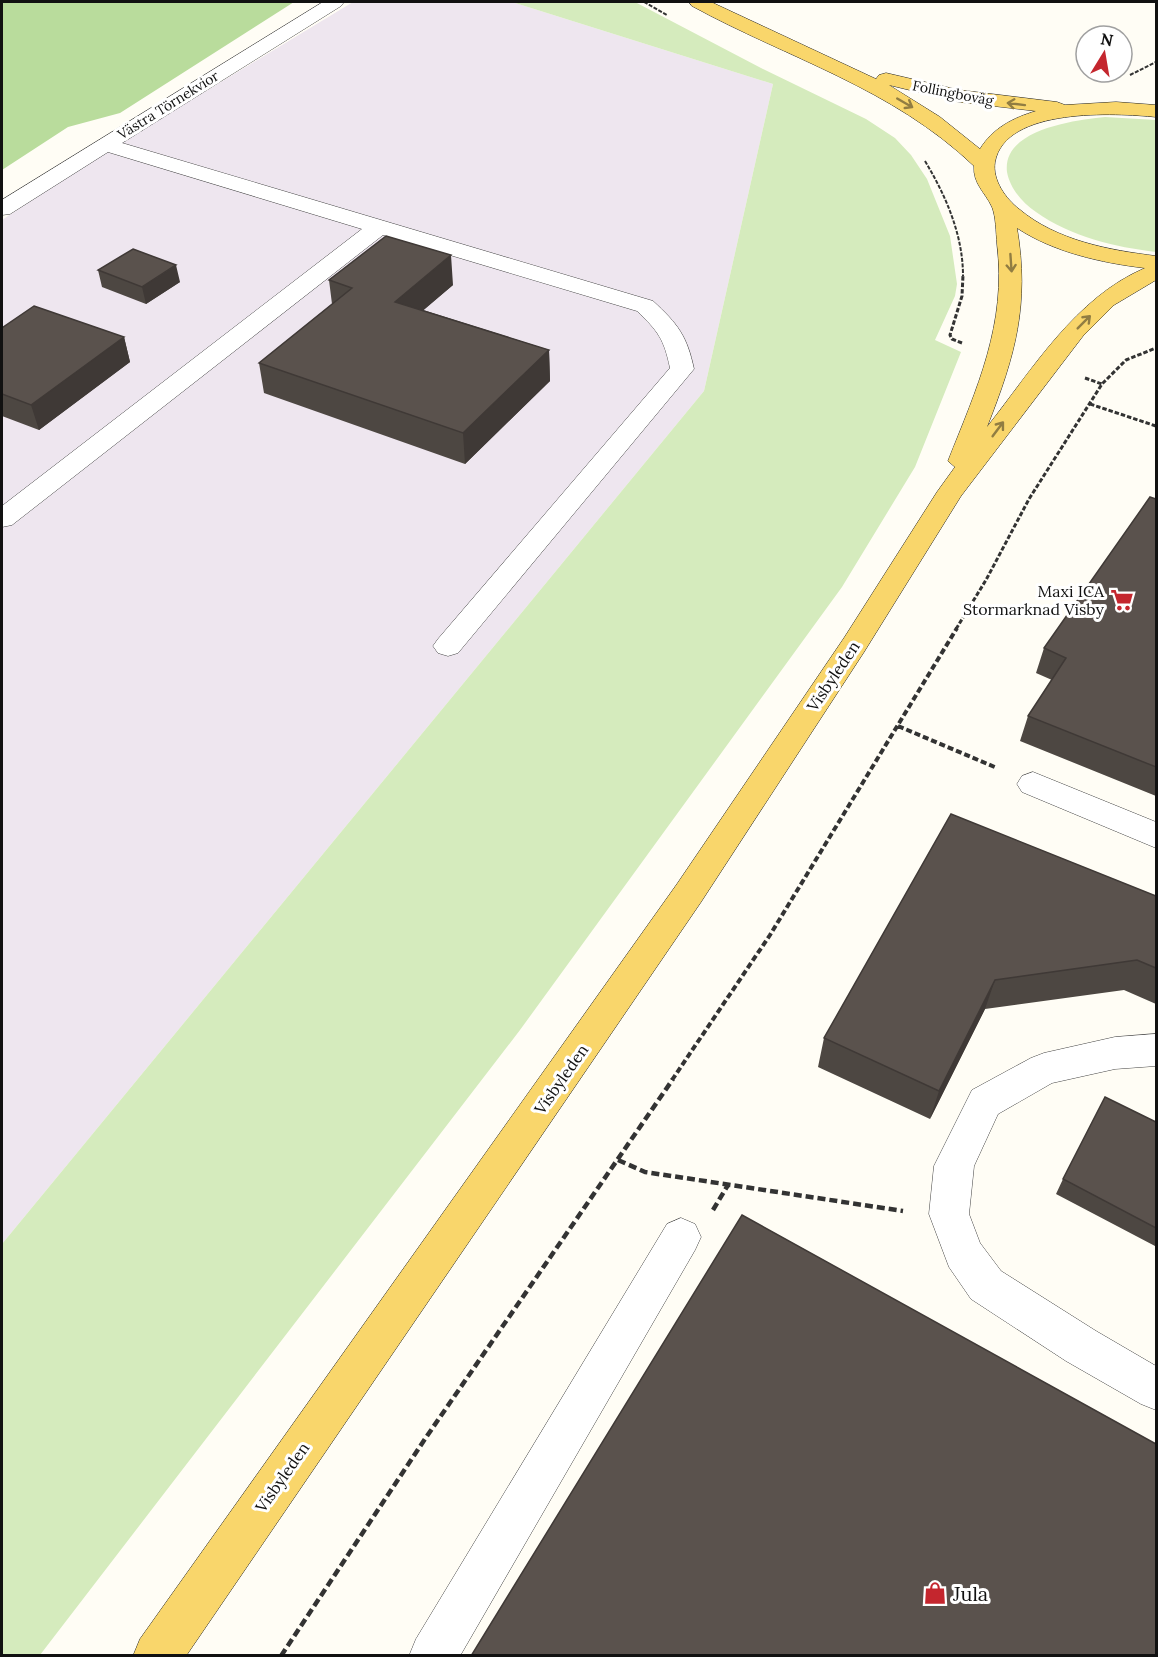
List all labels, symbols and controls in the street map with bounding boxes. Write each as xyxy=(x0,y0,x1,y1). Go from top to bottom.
north arrow xyxy=(1074,24,1134,84)
text: N xyxy=(1099,28,1115,50)
street label: Västra Törnekvior xyxy=(113,67,222,144)
street label: Follingboväg xyxy=(911,76,995,110)
one-way arrow xyxy=(896,97,913,109)
one-way arrow xyxy=(1006,98,1026,109)
one-way arrow xyxy=(1005,252,1016,272)
one-way arrow xyxy=(1076,314,1091,329)
one-way arrow xyxy=(992,421,1005,437)
place label: Maxi ICA Stormarknad Visby xyxy=(963,581,1105,619)
supermarket icon: Maxi ICA Stormarknad Visby xyxy=(1109,587,1135,613)
street label: Visbyleden xyxy=(802,637,864,716)
street label: Visbyleden xyxy=(529,1040,592,1119)
street label: Visbyleden xyxy=(250,1438,313,1517)
shop icon: Jula xyxy=(922,1580,948,1606)
place label: Jula xyxy=(952,1581,988,1606)

